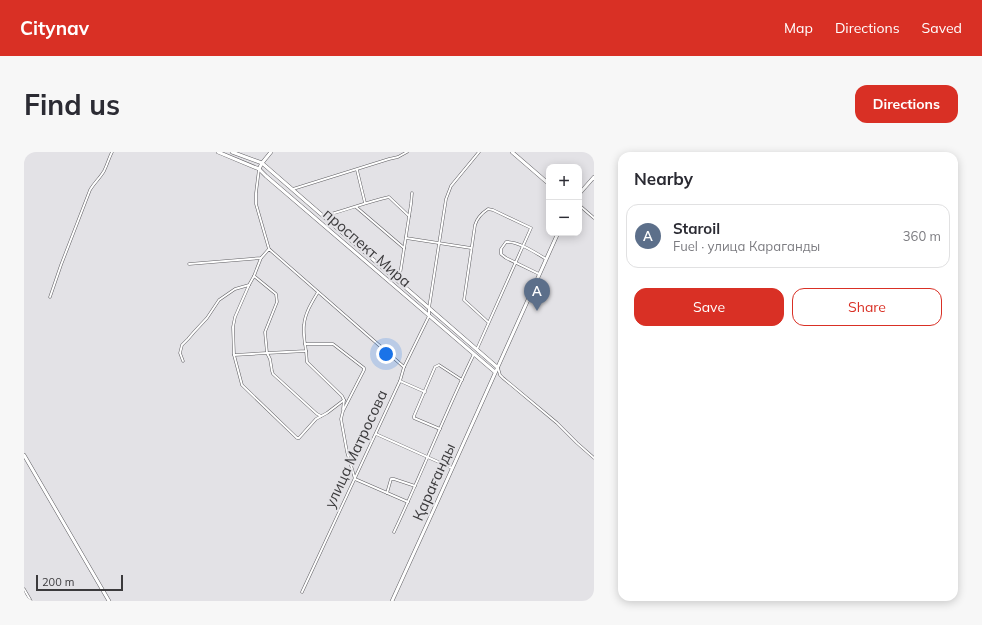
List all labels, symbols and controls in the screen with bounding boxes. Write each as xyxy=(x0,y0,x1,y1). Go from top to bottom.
text: Citynav xyxy=(20,16,89,40)
text: Map xyxy=(784,19,813,37)
text: Directions xyxy=(835,19,900,37)
text: Saved xyxy=(922,19,962,37)
button: Directions xyxy=(855,85,958,123)
text: Find us xyxy=(24,87,120,122)
map controls xyxy=(546,164,582,236)
button: + xyxy=(546,164,582,200)
text: Nearby xyxy=(634,168,693,189)
button: − xyxy=(546,200,582,236)
street label: проспект Мира xyxy=(319,204,415,291)
text: Staroil xyxy=(673,219,720,238)
text: A xyxy=(643,228,653,244)
text: 360 m xyxy=(903,228,941,244)
text: Fuel · улица Караганды xyxy=(673,238,820,254)
pin: A xyxy=(524,278,550,311)
button: Save xyxy=(634,288,784,326)
button: Share xyxy=(792,288,942,326)
your location xyxy=(376,344,396,364)
street label: улица Матросова xyxy=(320,387,391,511)
street label: Қарағанды xyxy=(408,440,459,524)
scale bar xyxy=(36,573,123,592)
text: 200 m xyxy=(42,575,74,589)

